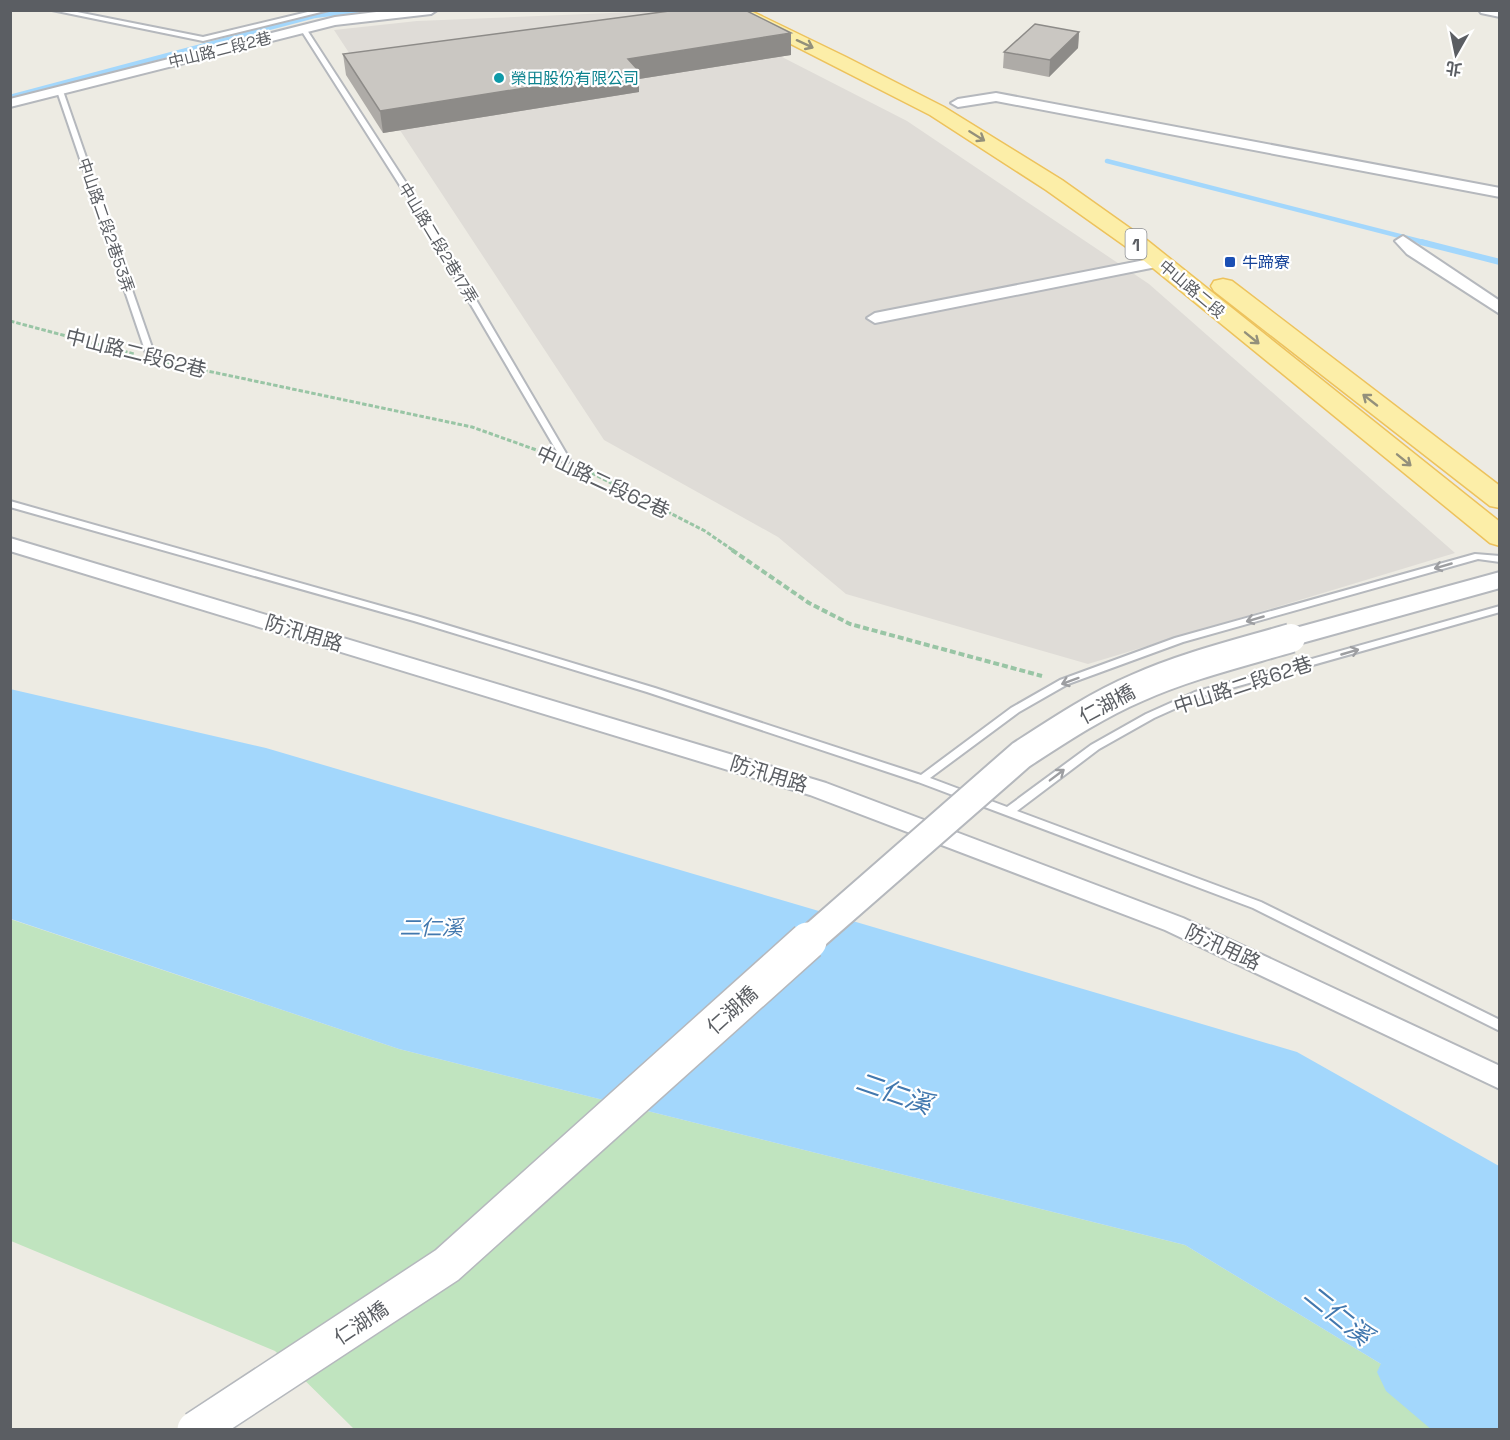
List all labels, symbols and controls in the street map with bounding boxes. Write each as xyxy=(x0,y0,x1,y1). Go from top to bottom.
north arrow xyxy=(1426,24,1486,84)
street label: 中山路二段2巷 xyxy=(166,27,274,73)
one-way arrow xyxy=(795,39,813,51)
text: 北 xyxy=(1444,57,1463,80)
place label: 榮田股份有限公司 xyxy=(511,68,639,89)
marker: 榮田股份有限公司 xyxy=(492,71,506,85)
one-way arrow xyxy=(968,131,985,143)
street label: 中山路二段2巷53弄 xyxy=(73,155,139,295)
street label: 中山路二段2巷17弄 xyxy=(394,179,482,307)
road number: 1 xyxy=(1126,229,1146,259)
place label: 牛蹄寮 xyxy=(1242,252,1290,273)
street label: 中山路二段 xyxy=(1155,255,1229,323)
marker: 牛蹄寮 xyxy=(1223,255,1237,269)
street label: 中山路二段62巷 xyxy=(63,323,209,383)
one-way arrow xyxy=(1244,332,1260,345)
one-way arrow xyxy=(1362,394,1378,407)
street label: 中山路二段62巷 xyxy=(532,440,674,524)
one-way arrow xyxy=(1396,454,1412,467)
one-way arrow xyxy=(1433,561,1452,572)
street label: 防汛用路 xyxy=(262,609,346,657)
one-way arrow xyxy=(1246,614,1265,625)
one-way arrow xyxy=(1340,646,1359,657)
street label: 中山路二段62巷 xyxy=(1170,650,1316,720)
one-way arrow xyxy=(1061,676,1080,687)
street label: 仁湖橋 xyxy=(1074,678,1140,730)
street label: 防汛用路 xyxy=(727,750,811,798)
one-way arrow xyxy=(1049,769,1065,781)
water label: 二仁溪 xyxy=(400,914,465,941)
street label: 防汛用路 xyxy=(1181,918,1265,976)
street label: 仁湖橋 xyxy=(701,980,763,1040)
water label: 二仁溪 xyxy=(852,1064,940,1123)
water label: 二仁溪 xyxy=(1297,1277,1382,1355)
street label: 仁湖橋 xyxy=(329,1295,393,1351)

